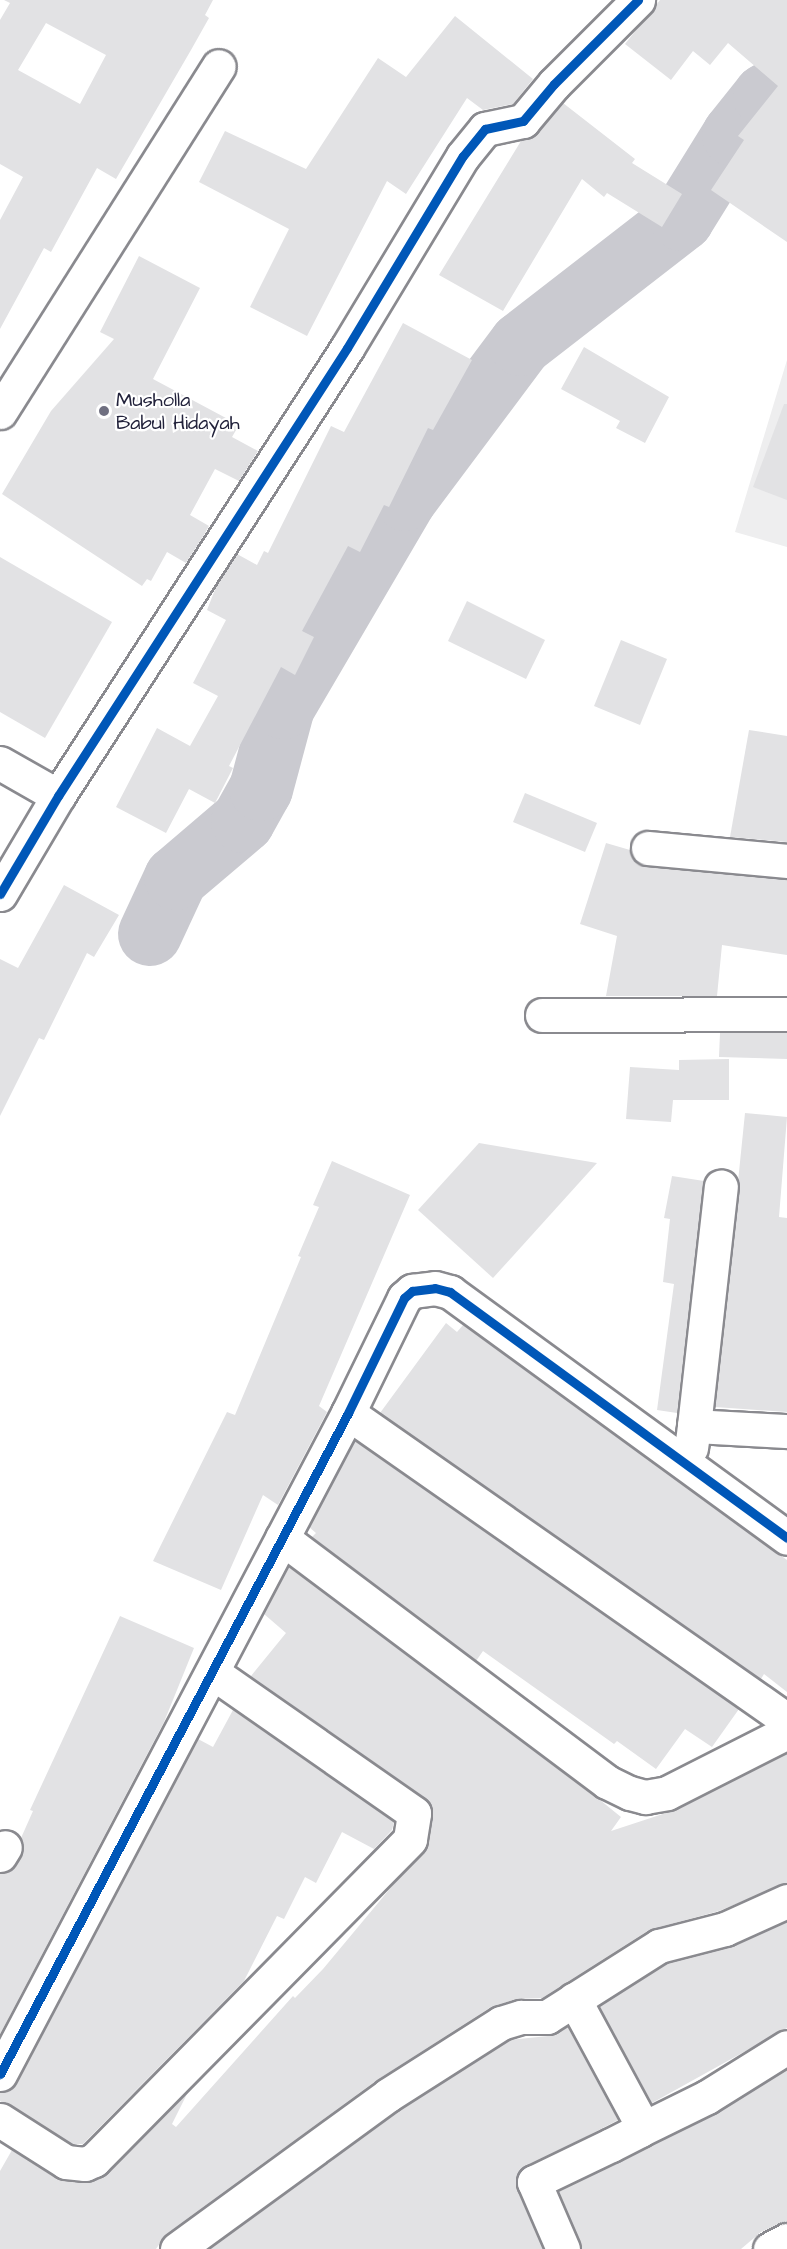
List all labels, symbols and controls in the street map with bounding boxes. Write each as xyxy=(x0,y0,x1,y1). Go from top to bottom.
place label: Musholla Babul Hidayah xyxy=(116,388,240,435)
marker: Musholla Babul Hidayah xyxy=(97,404,111,418)

